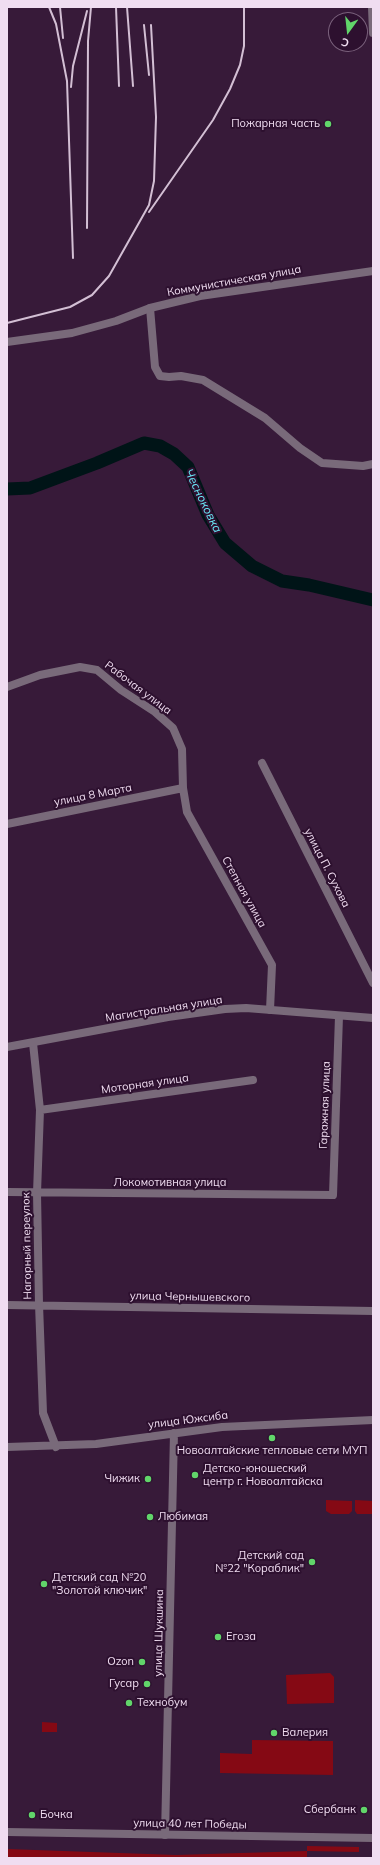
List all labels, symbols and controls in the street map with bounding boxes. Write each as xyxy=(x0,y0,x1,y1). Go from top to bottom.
north arrow xyxy=(328,12,368,52)
text: С xyxy=(340,35,351,50)
place label: Пожарная часть xyxy=(231,117,320,131)
marker: Пожарная часть xyxy=(323,119,333,129)
street label: Коммунистическая улица xyxy=(166,263,302,299)
water label: Чесноковка xyxy=(181,467,225,535)
street label: Рабочая улица xyxy=(102,659,174,717)
street label: улица 8 Марта xyxy=(53,781,133,809)
street label: улица П. Сухова xyxy=(301,826,353,910)
street label: Степная улица xyxy=(219,854,269,930)
street label: Магистральная улица xyxy=(105,993,223,1025)
street label: Гаражная улица xyxy=(317,1061,333,1149)
street label: Моторная улица xyxy=(100,1071,190,1097)
street label: Локомотивная улица xyxy=(114,1176,226,1190)
street label: Нагорный переулок xyxy=(19,1192,35,1300)
street label: улица Чернышевского xyxy=(130,1289,250,1305)
street label: улица Южсиба xyxy=(147,1409,229,1431)
marker: Новоалтайские тепловые сети МУП xyxy=(267,1433,277,1443)
place label: Новоалтайские тепловые сети МУП xyxy=(177,1444,367,1458)
place label: Детско-юношеский центр г. Новоалтайска xyxy=(203,1462,323,1488)
marker: Детско-юношеский центр г. Новоалтайска xyxy=(190,1470,200,1480)
place label: Чижик xyxy=(104,1472,140,1486)
marker: Чижик xyxy=(143,1474,153,1484)
place label: Любимая xyxy=(158,1510,208,1524)
marker: Любимая xyxy=(145,1512,155,1522)
place label: Детский сад №22 "Кораблик" xyxy=(215,1549,304,1575)
marker: Детский сад №22 "Кораблик" xyxy=(307,1557,317,1567)
place label: Детский сад №20 "Золотой ключик" xyxy=(52,1571,147,1597)
marker: Детский сад №20 "Золотой ключик" xyxy=(39,1579,49,1589)
street label: улица Шукшина xyxy=(152,1589,166,1677)
place label: Егоза xyxy=(226,1630,256,1644)
marker: Егоза xyxy=(213,1632,223,1642)
place label: Ozon xyxy=(107,1655,134,1669)
marker: Ozon xyxy=(137,1657,147,1667)
place label: Гусар xyxy=(109,1677,139,1691)
marker: Гусар xyxy=(142,1679,152,1689)
place label: Технобум xyxy=(137,1696,187,1710)
marker: Технобум xyxy=(124,1698,134,1708)
place label: Валерия xyxy=(282,1726,328,1740)
marker: Валерия xyxy=(269,1728,279,1738)
place label: Сбербанк xyxy=(304,1803,356,1817)
marker: Сбербанк xyxy=(359,1805,369,1815)
place label: Бочка xyxy=(40,1808,73,1822)
marker: Бочка xyxy=(27,1810,37,1820)
street label: улица 40 лет Победы xyxy=(133,1816,247,1832)

